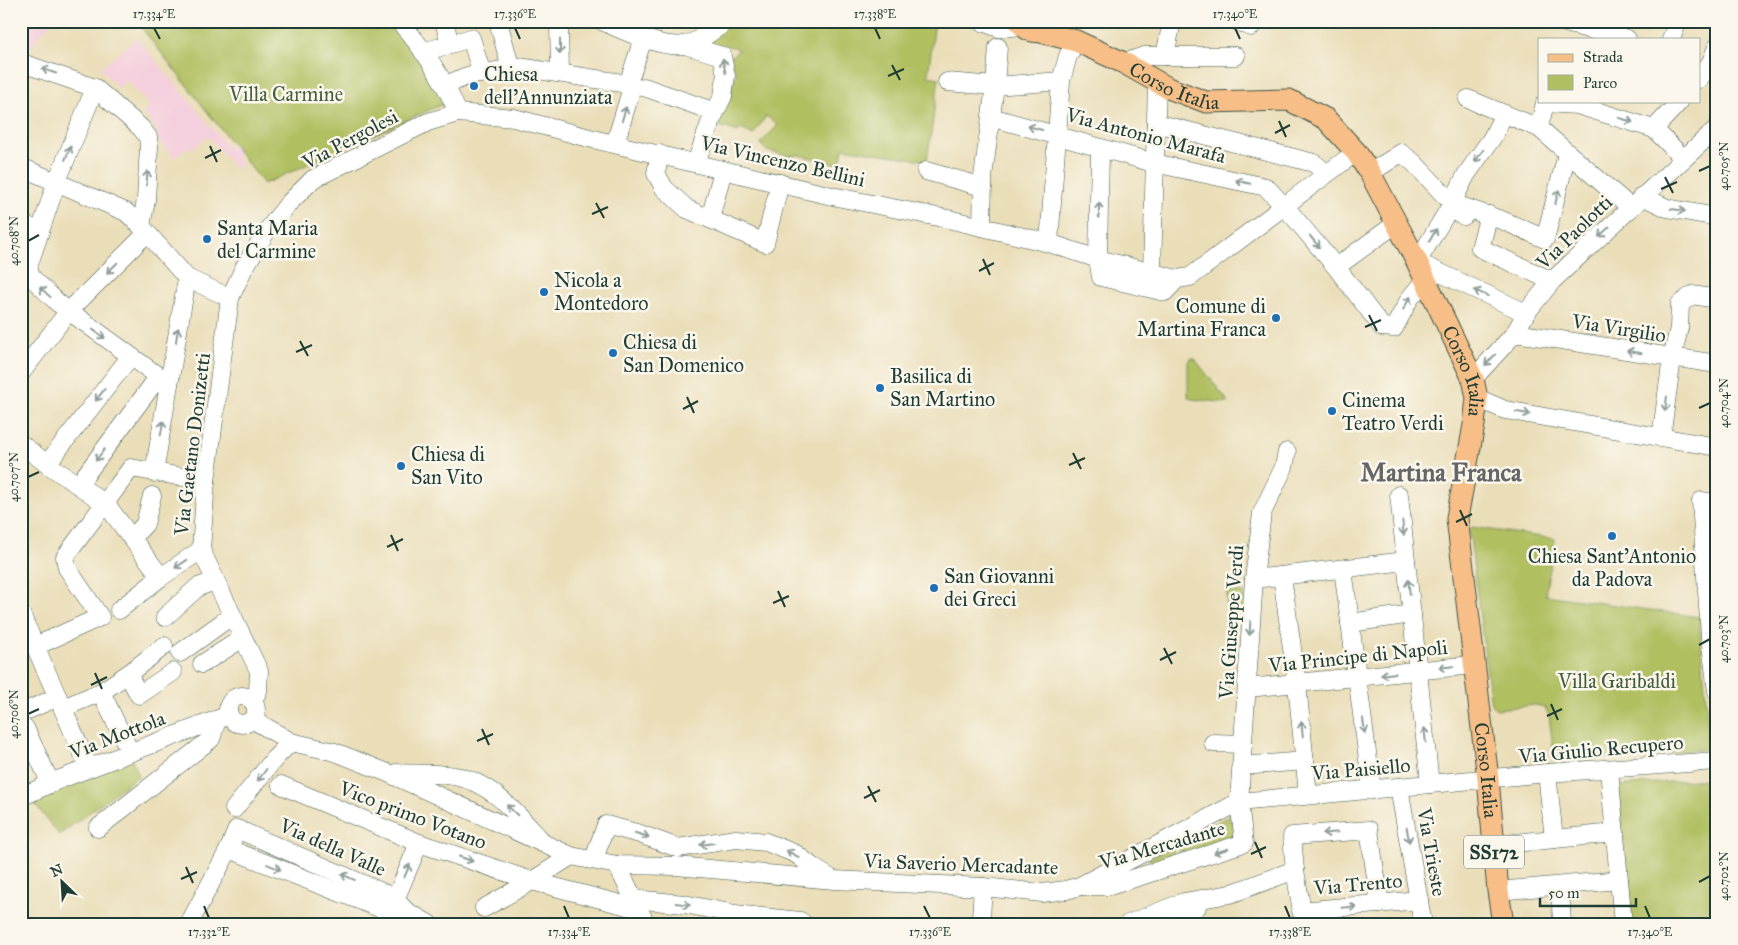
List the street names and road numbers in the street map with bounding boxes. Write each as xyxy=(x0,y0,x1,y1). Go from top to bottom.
street label: Corso Italia xyxy=(1125,56,1220,114)
street label: Via Antonio Marafa xyxy=(1062,102,1229,168)
street label: Via Pergolesi xyxy=(297,104,403,176)
street label: Via Vincenzo Bellini xyxy=(698,130,868,192)
street label: Via Paolotti xyxy=(1530,189,1618,275)
street label: Via Virgilio xyxy=(1569,309,1668,348)
street label: Corso Italia xyxy=(1437,322,1489,419)
street label: Via Gaetano Donizetti xyxy=(169,351,215,538)
street label: Via Giuseppe Verdi xyxy=(1214,543,1248,701)
street label: Via Principe di Napoli xyxy=(1266,635,1449,677)
street label: Via Mottola xyxy=(65,706,169,765)
street label: Corso Italia xyxy=(1469,721,1503,820)
street label: Via Giulio Recupero xyxy=(1517,730,1684,768)
street label: Via Paisiello xyxy=(1310,753,1411,785)
street label: Vico primo Votano xyxy=(335,776,490,854)
street label: Via Trieste xyxy=(1412,805,1452,898)
street label: Via della Valle xyxy=(275,812,390,881)
street label: Via Mercadante xyxy=(1095,816,1228,875)
road number: SS172 xyxy=(1464,836,1524,869)
street label: Via Saverio Mercadante xyxy=(862,849,1059,879)
street label: Via Trento xyxy=(1312,868,1403,900)

